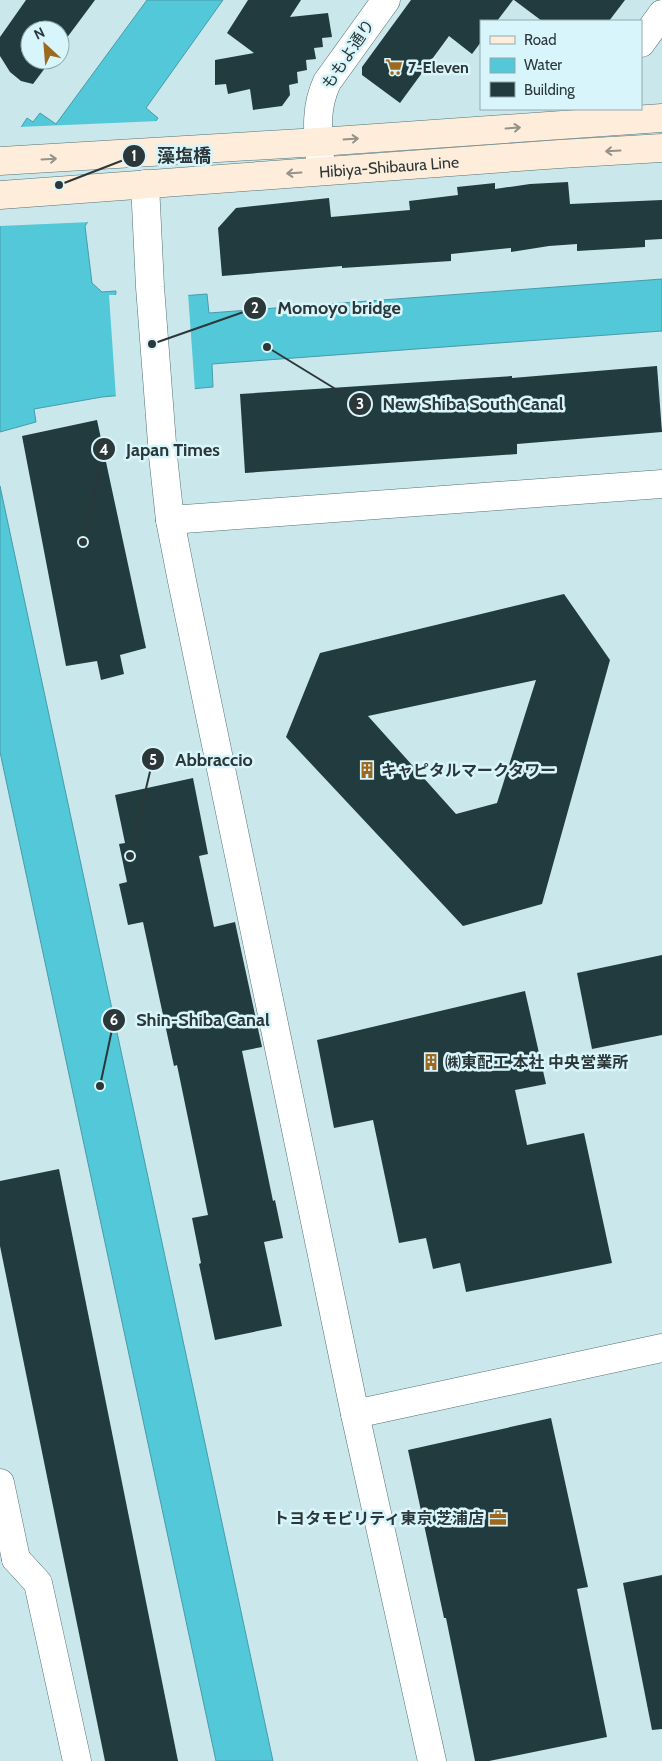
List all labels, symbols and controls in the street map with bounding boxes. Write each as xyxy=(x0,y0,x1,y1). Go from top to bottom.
street label: ももよ通り xyxy=(318,16,378,92)
north arrow xyxy=(20,20,70,70)
legend xyxy=(480,20,642,110)
text: N xyxy=(31,23,48,44)
text: Road xyxy=(524,31,557,49)
text: Water xyxy=(524,56,562,74)
supermarket icon: 7-Eleven xyxy=(384,57,404,77)
place label: 7-Eleven xyxy=(408,58,469,77)
text: Building xyxy=(524,81,575,99)
one-way arrow xyxy=(505,123,521,132)
one-way arrow xyxy=(343,135,359,144)
callout: 藻塩橋 xyxy=(122,139,221,172)
text: 藻塩橋 xyxy=(157,145,211,167)
one-way arrow xyxy=(606,146,622,156)
text: 1 xyxy=(131,147,137,165)
street label: Hibiya-Shibaura Line xyxy=(318,152,460,181)
one-way arrow xyxy=(40,154,56,163)
one-way arrow xyxy=(286,168,302,177)
callout: Momoyo bridge xyxy=(242,291,411,324)
text: Momoyo bridge xyxy=(277,297,401,319)
text: 2 xyxy=(251,299,259,317)
callout: New Shiba South Canal xyxy=(347,387,573,420)
text: New Shiba South Canal xyxy=(382,393,564,415)
text: 3 xyxy=(356,395,364,413)
callout: Japan Times xyxy=(91,433,230,466)
text: Japan Times xyxy=(125,439,220,461)
text: 4 xyxy=(99,441,109,459)
callout: Abbraccio xyxy=(140,743,263,776)
text: Abbraccio xyxy=(175,749,253,771)
text: 5 xyxy=(149,751,157,769)
building icon: キャピタルマークタワー xyxy=(357,760,377,780)
place label: キャピタルマークタワー xyxy=(381,761,556,780)
callout: Shin-Shiba Canal xyxy=(102,1003,280,1036)
text: Shin-Shiba Canal xyxy=(136,1009,270,1031)
text: 6 xyxy=(110,1011,118,1029)
building icon: ㈱東配工 本社 中央営業所 xyxy=(421,1052,441,1072)
place label: ㈱東配工 本社 中央営業所 xyxy=(445,1053,628,1072)
office icon: トヨタモビリティ東京 芝浦店 xyxy=(488,1508,508,1528)
place label: トヨタモビリティ東京 芝浦店 xyxy=(273,1509,484,1528)

